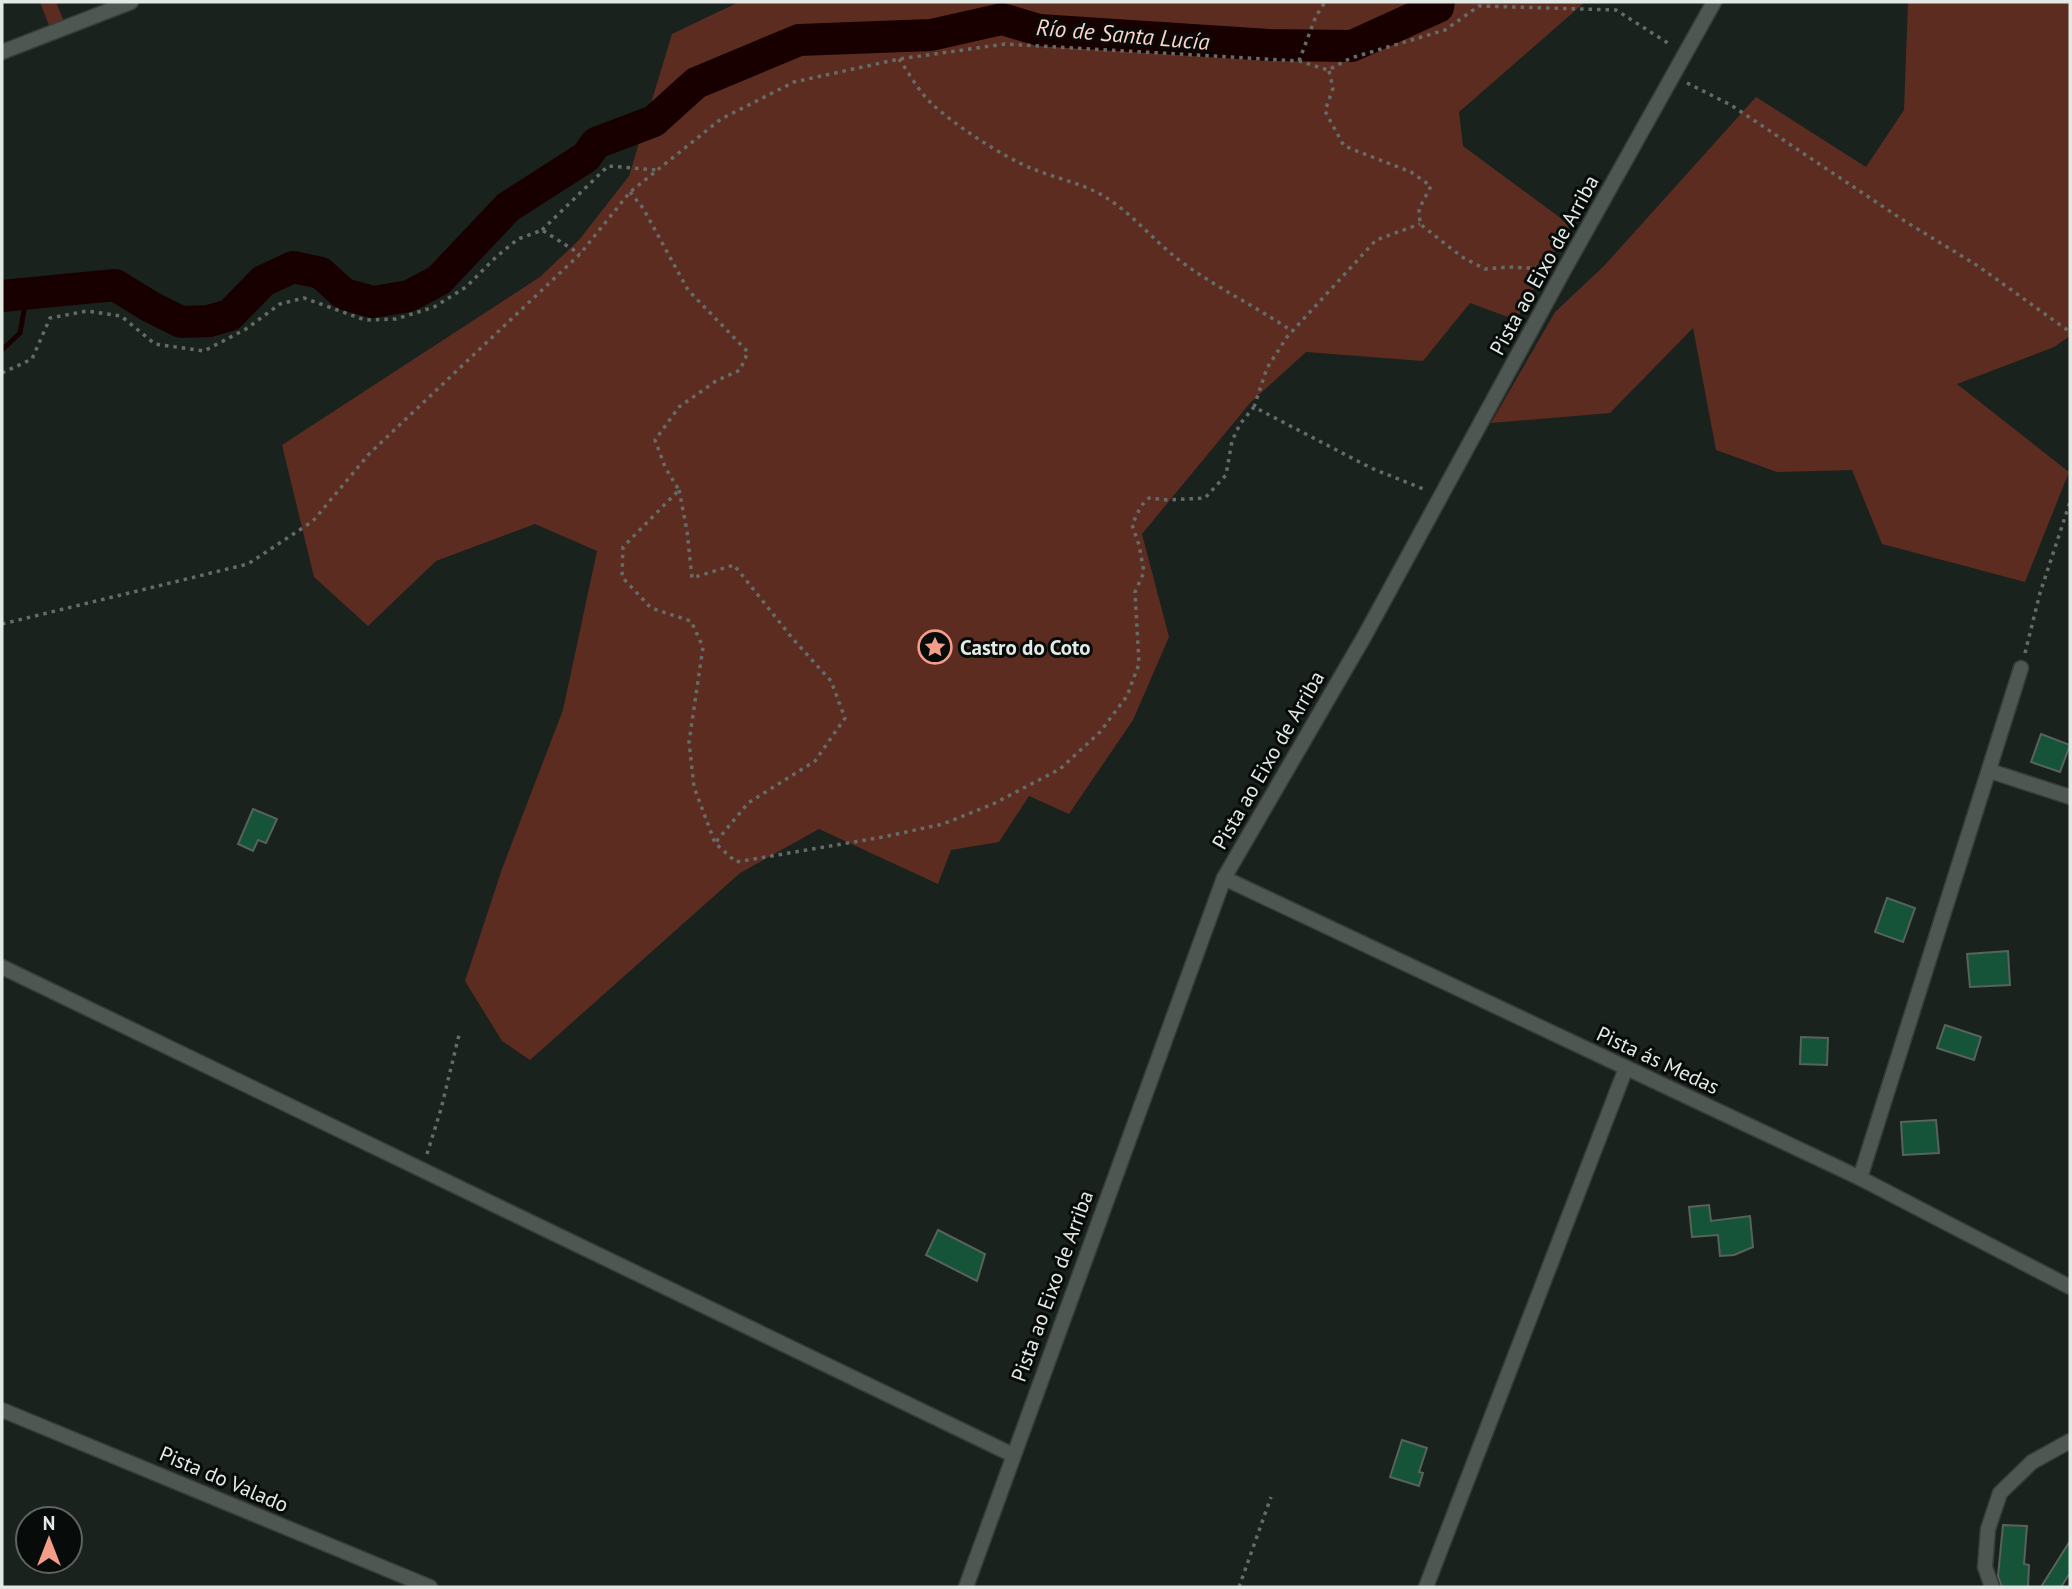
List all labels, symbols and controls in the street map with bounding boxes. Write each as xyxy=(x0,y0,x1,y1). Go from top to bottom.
water label: Río de Santa Lucía xyxy=(1035,12,1211,56)
street label: Pista ao Eixo de Arriba xyxy=(1483,170,1605,360)
place icon: Castro do Coto xyxy=(916,628,954,666)
place label: Castro do Coto xyxy=(960,634,1090,661)
street label: Pista ao Eixo de Arriba xyxy=(1206,666,1330,854)
street label: Pista ás Medas xyxy=(1592,1020,1724,1100)
street label: Pista ao Eixo de Arriba xyxy=(1005,1187,1099,1385)
street label: Pista do Valado xyxy=(156,1440,292,1518)
north arrow xyxy=(14,1505,84,1575)
text: N xyxy=(43,1511,55,1535)

